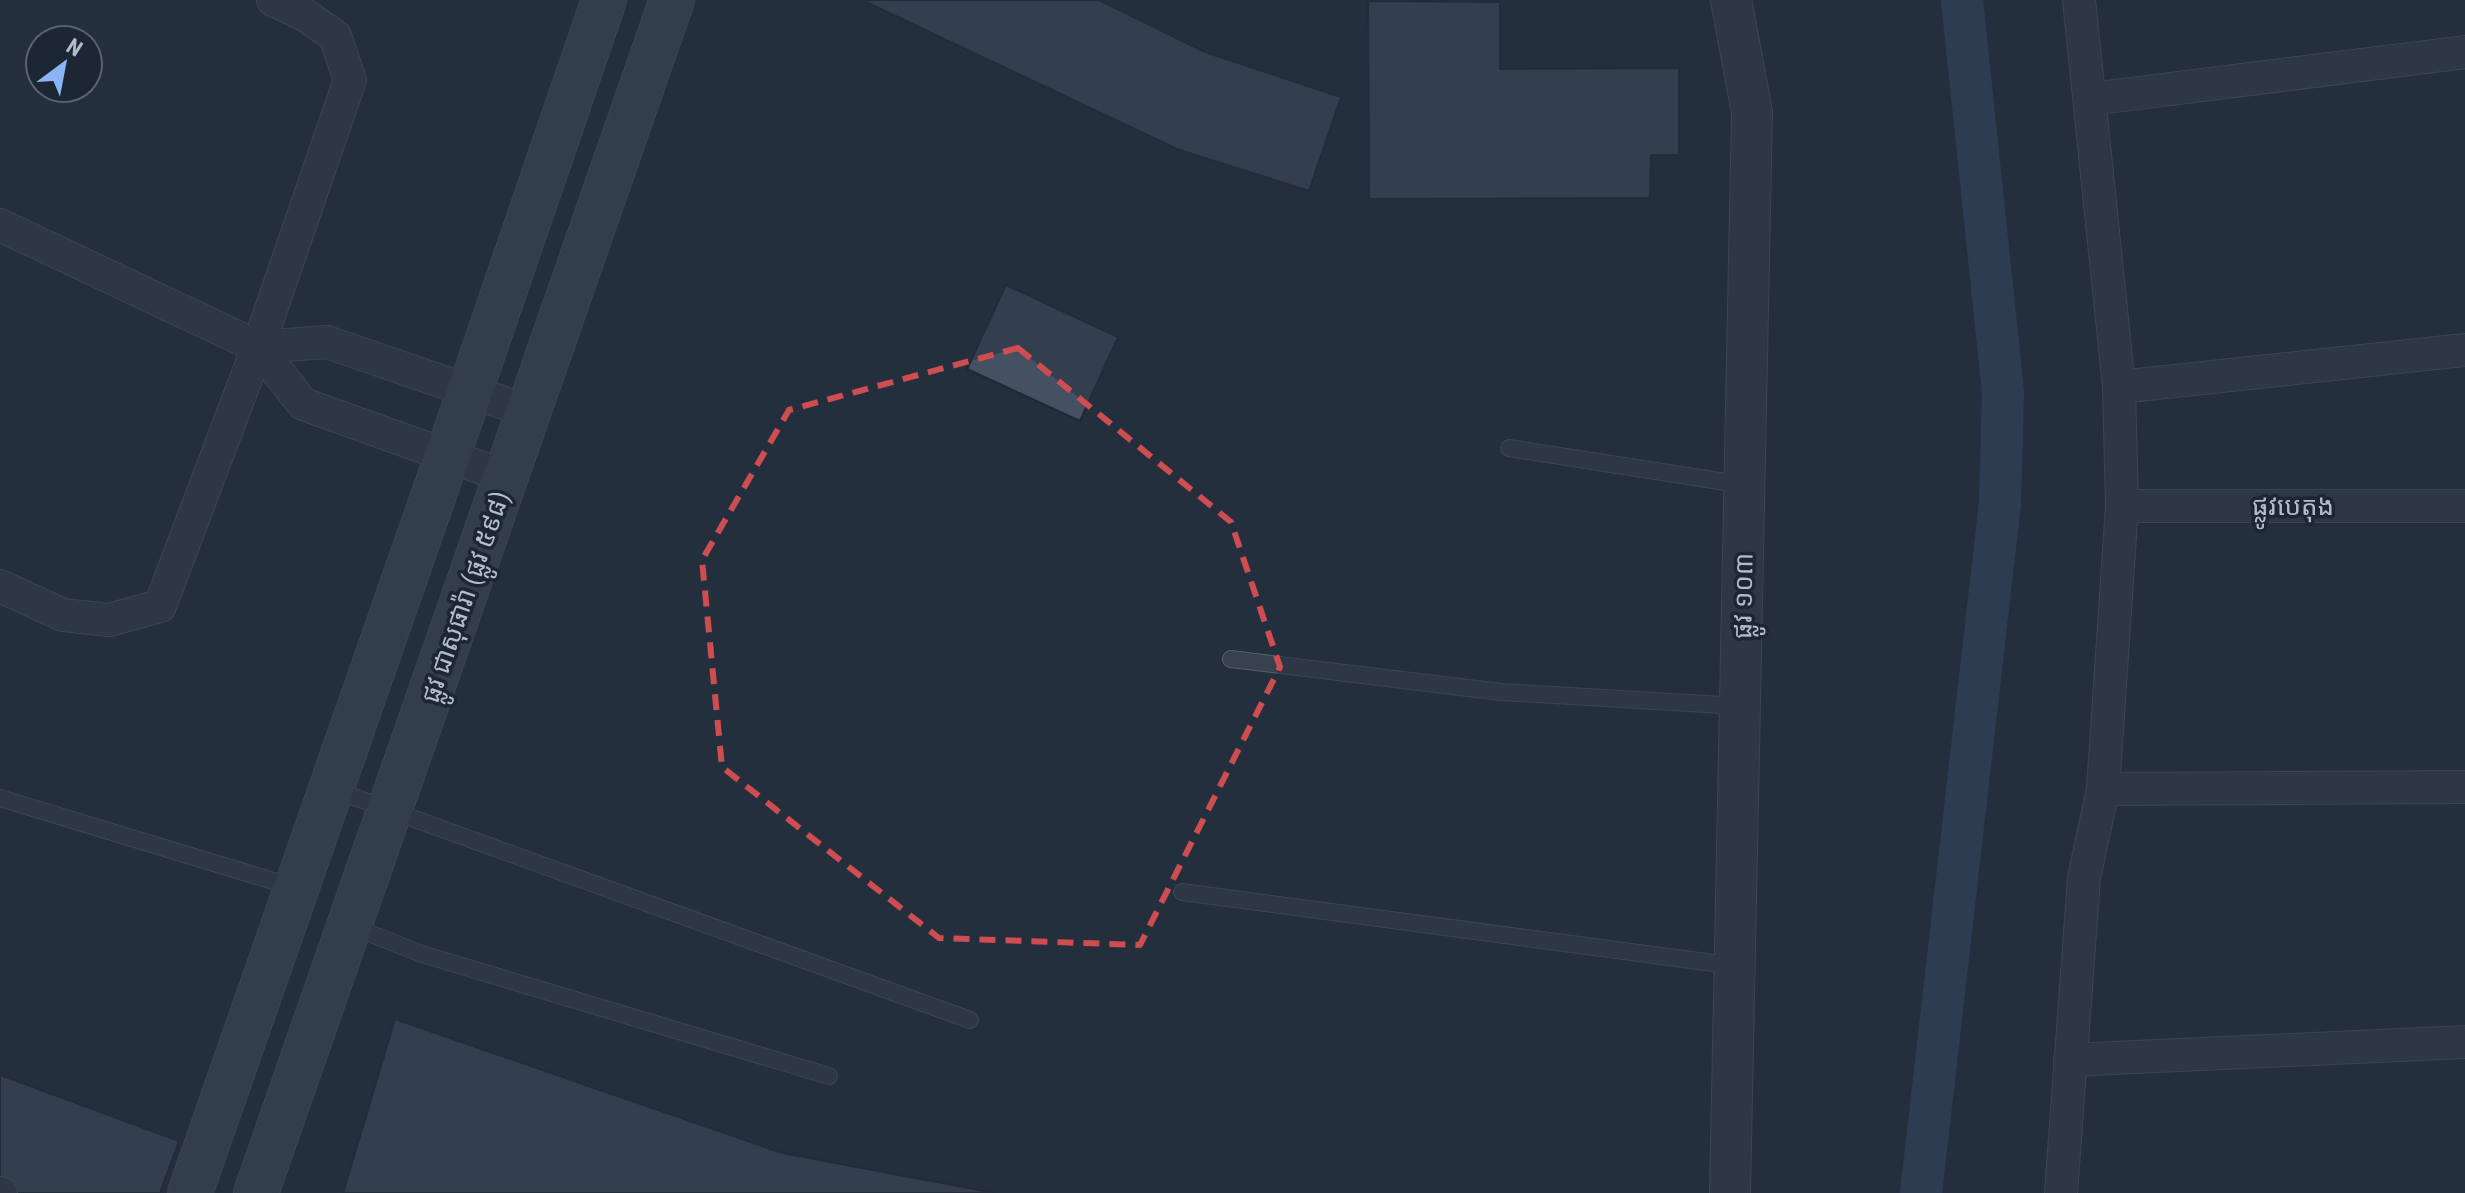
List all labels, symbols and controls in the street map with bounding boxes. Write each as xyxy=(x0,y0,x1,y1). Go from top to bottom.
north arrow xyxy=(24,24,104,104)
text: N xyxy=(62,33,87,62)
street label: ផ្លូវ ជាសុផារ៉ា (ផ្លូវ ៥៩៨) xyxy=(415,487,524,710)
street label: ផ្លូវបេតុង xyxy=(2252,491,2334,530)
street label: ផ្លូវ ១០៣ xyxy=(1727,553,1767,640)

